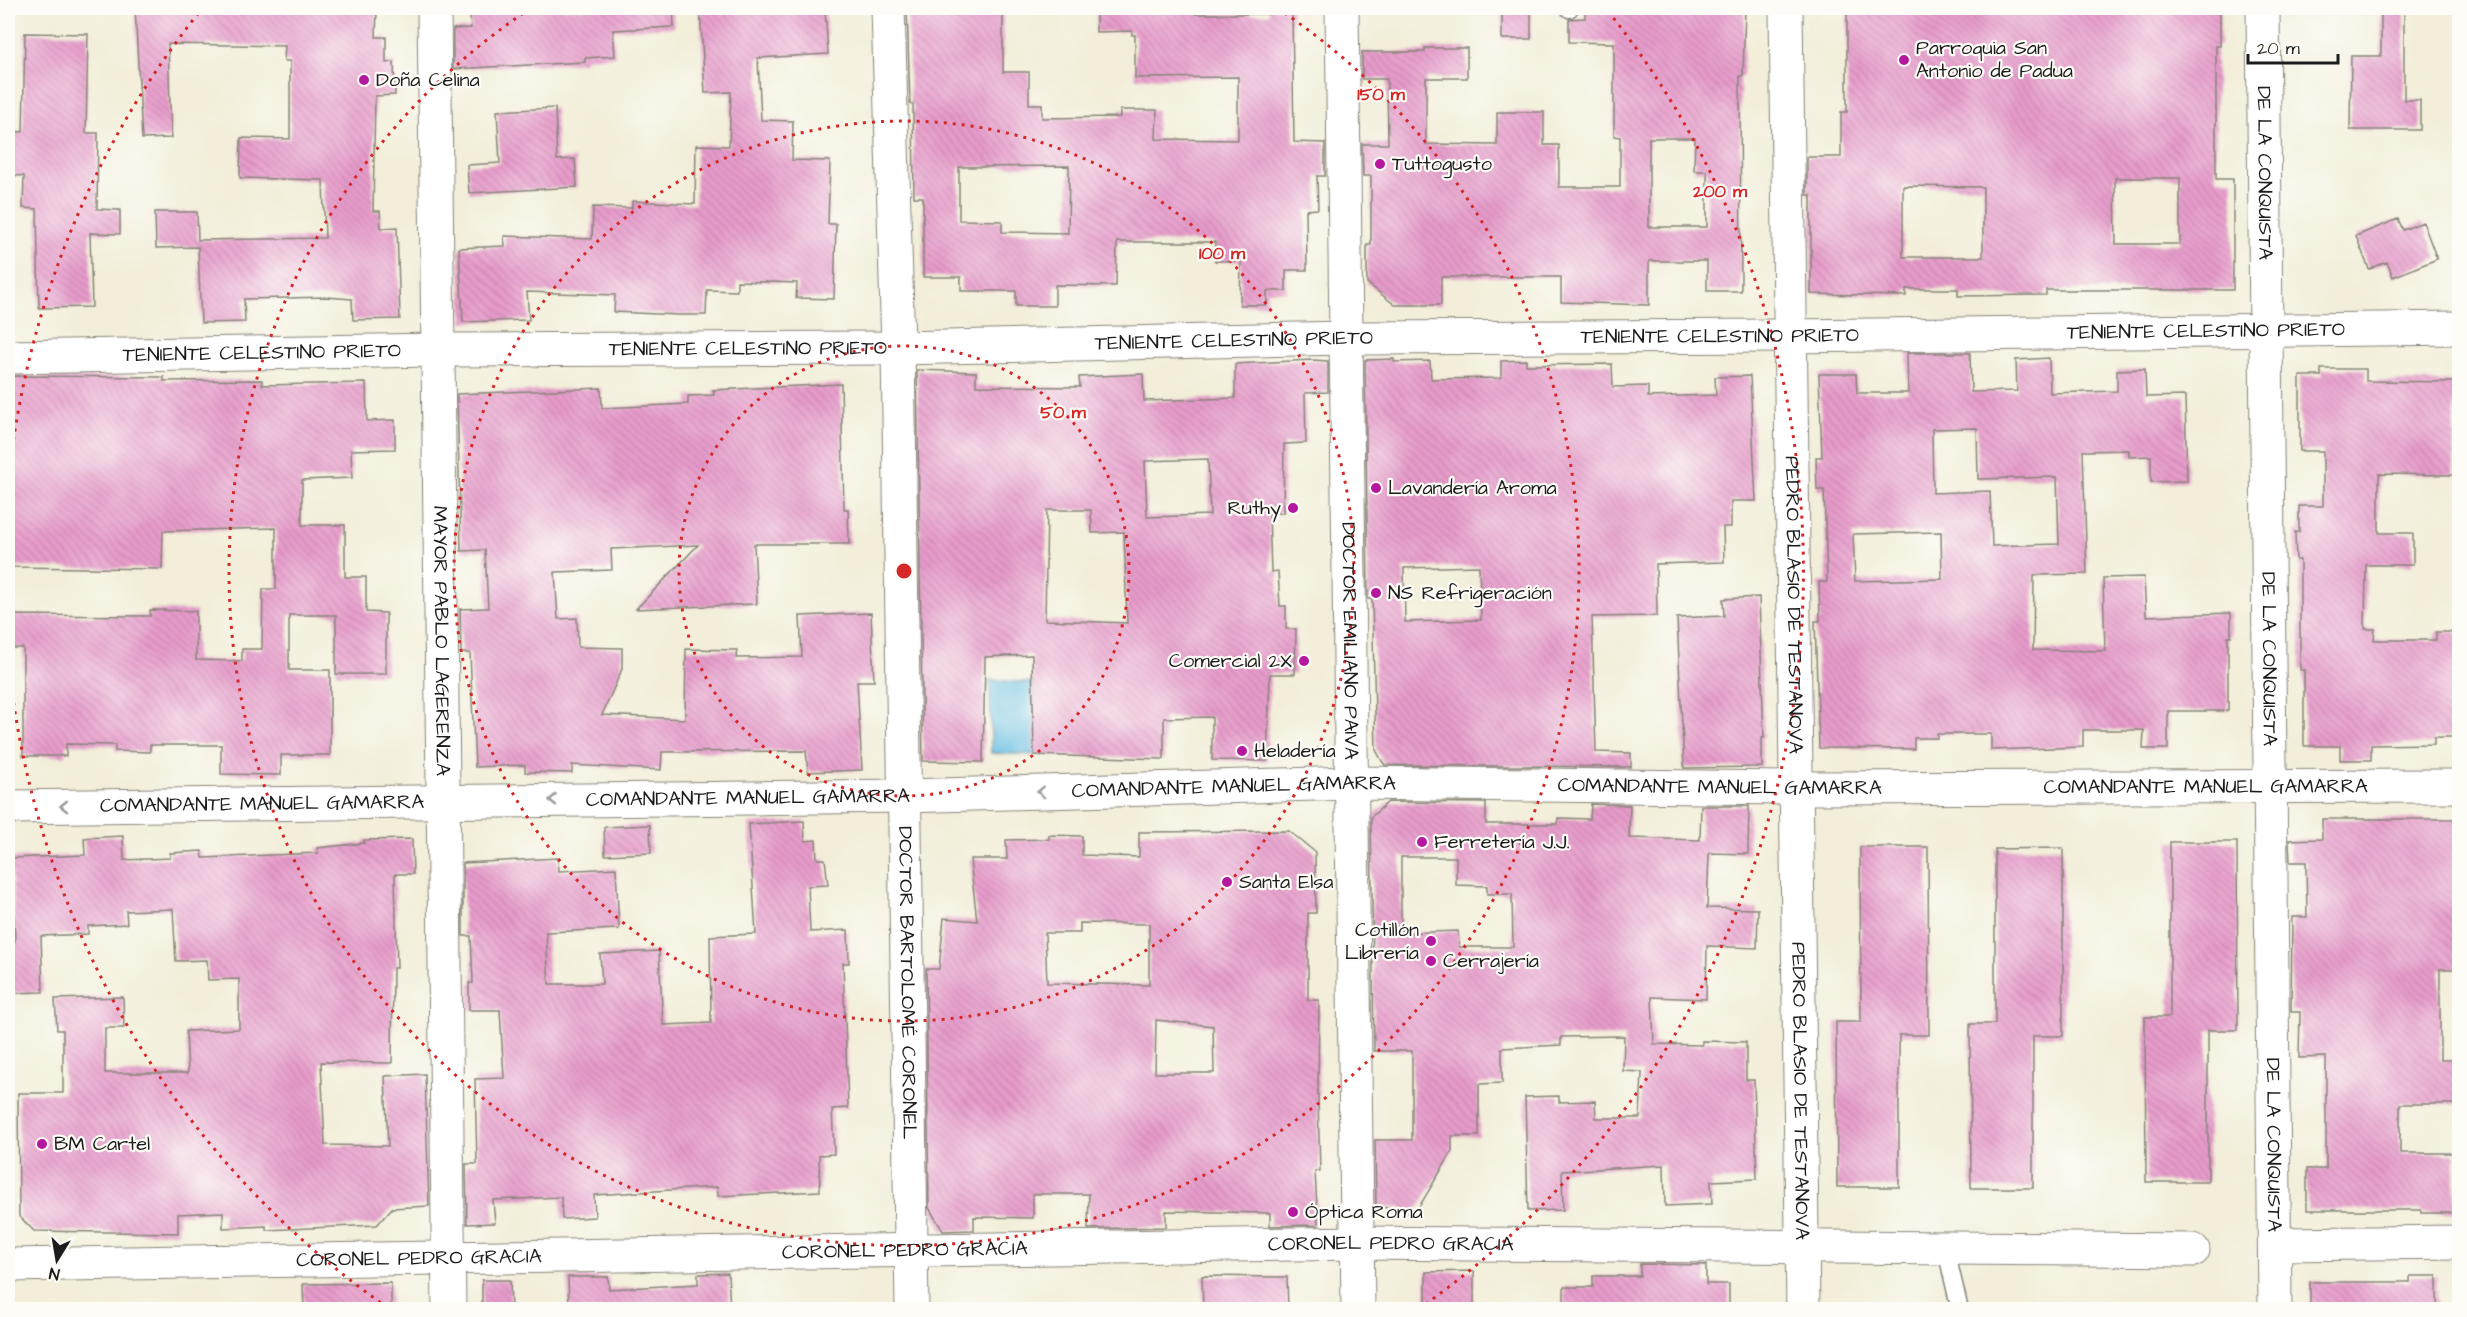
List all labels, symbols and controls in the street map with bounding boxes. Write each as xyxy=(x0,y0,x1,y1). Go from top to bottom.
scale bar xyxy=(2248,27,2338,65)
place label: Parroquia San Antonio de Padua xyxy=(1916,34,2073,85)
text: 20 m xyxy=(2257,36,2300,61)
marker: Parroquia San Antonio de Padua xyxy=(1897,53,1911,67)
place label: Doña Celina xyxy=(376,66,480,94)
marker: Doña Celina xyxy=(357,73,371,87)
text: 150 m xyxy=(1357,82,1406,107)
street label: DE LA CONQUISTA xyxy=(2250,86,2279,260)
place label: Tuttogusto xyxy=(1392,150,1492,179)
marker: Tuttogusto xyxy=(1373,157,1387,171)
text: 200 m xyxy=(1692,179,1748,204)
text: 100 m xyxy=(1199,241,1246,266)
street label: TENIENTE CELESTINO PRIETO xyxy=(2066,315,2345,347)
street label: TENIENTE CELESTINO PRIETO xyxy=(1581,321,1859,351)
street label: TENIENTE CELESTINO PRIETO xyxy=(1094,324,1373,358)
street label: TENIENTE CELESTINO PRIETO xyxy=(609,334,887,363)
street label: TENIENTE CELESTINO PRIETO xyxy=(123,337,401,369)
text: 50 m xyxy=(1040,400,1087,425)
street label: PEDRO BLASIO DE TESTANOVA xyxy=(1778,456,1810,754)
place label: Lavandería Aroma xyxy=(1388,474,1557,502)
marker: Lavandería Aroma xyxy=(1369,481,1383,495)
place label: Ruthy xyxy=(1228,494,1281,523)
marker: Ruthy xyxy=(1286,501,1300,515)
street label: MAYOR PABLO LAGERENZA xyxy=(426,506,457,776)
street label: DOCTOR EMILIANO PAIVA xyxy=(1334,522,1365,760)
centre of rings xyxy=(894,561,914,581)
street label: DE LA CONQUISTA xyxy=(2254,572,2284,746)
place label: NS Refrigeración xyxy=(1388,579,1552,608)
marker: NS Refrigeración xyxy=(1369,586,1383,600)
place label: Comercial 2X xyxy=(1169,647,1292,675)
marker: Comercial 2X xyxy=(1297,654,1311,668)
place label: Heladería xyxy=(1254,737,1336,765)
marker: Heladería xyxy=(1235,744,1249,758)
street label: COMANDANTE MANUEL GAMARRA xyxy=(1071,769,1396,805)
street label: COMANDANTE MANUEL GAMARRA xyxy=(1557,771,1882,802)
street label: COMANDANTE MANUEL GAMARRA xyxy=(2043,772,2368,801)
street label: COMANDANTE MANUEL GAMARRA xyxy=(586,782,910,814)
one-way arrow xyxy=(1037,786,1046,798)
street label: COMANDANTE MANUEL GAMARRA xyxy=(100,788,425,820)
one-way arrow xyxy=(548,794,557,806)
one-way arrow xyxy=(59,800,68,812)
street label: DOCTOR BARTOLOMÉ CORONEL xyxy=(891,826,924,1140)
place label: Ferretería J.J. xyxy=(1434,828,1570,856)
marker: Ferretería J.J. xyxy=(1415,835,1429,849)
place label: Santa Elsa xyxy=(1239,868,1334,896)
marker: Santa Elsa xyxy=(1220,875,1234,889)
place label: Cotillón Librería xyxy=(1345,916,1419,967)
marker: Cotillón Librería xyxy=(1424,934,1438,948)
street label: PEDRO BLASIO DE TESTANOVA xyxy=(1784,942,1816,1240)
place label: Cerrajería xyxy=(1443,947,1539,975)
marker: Cerrajería xyxy=(1424,954,1438,968)
street label: DE LA CONQUISTA xyxy=(2259,1058,2288,1232)
place label: BM Cartel xyxy=(54,1130,150,1158)
marker: BM Cartel xyxy=(35,1137,49,1151)
place label: Óptica Roma xyxy=(1305,1198,1423,1226)
marker: Óptica Roma xyxy=(1286,1205,1300,1219)
street label: CORONEL PEDRO GRACIA xyxy=(1268,1229,1514,1258)
north arrow xyxy=(27,1230,87,1290)
street label: CORONEL PEDRO GRACIA xyxy=(782,1234,1028,1266)
street label: CORONEL PEDRO GRACIA xyxy=(296,1242,542,1274)
text: N xyxy=(47,1262,61,1285)

